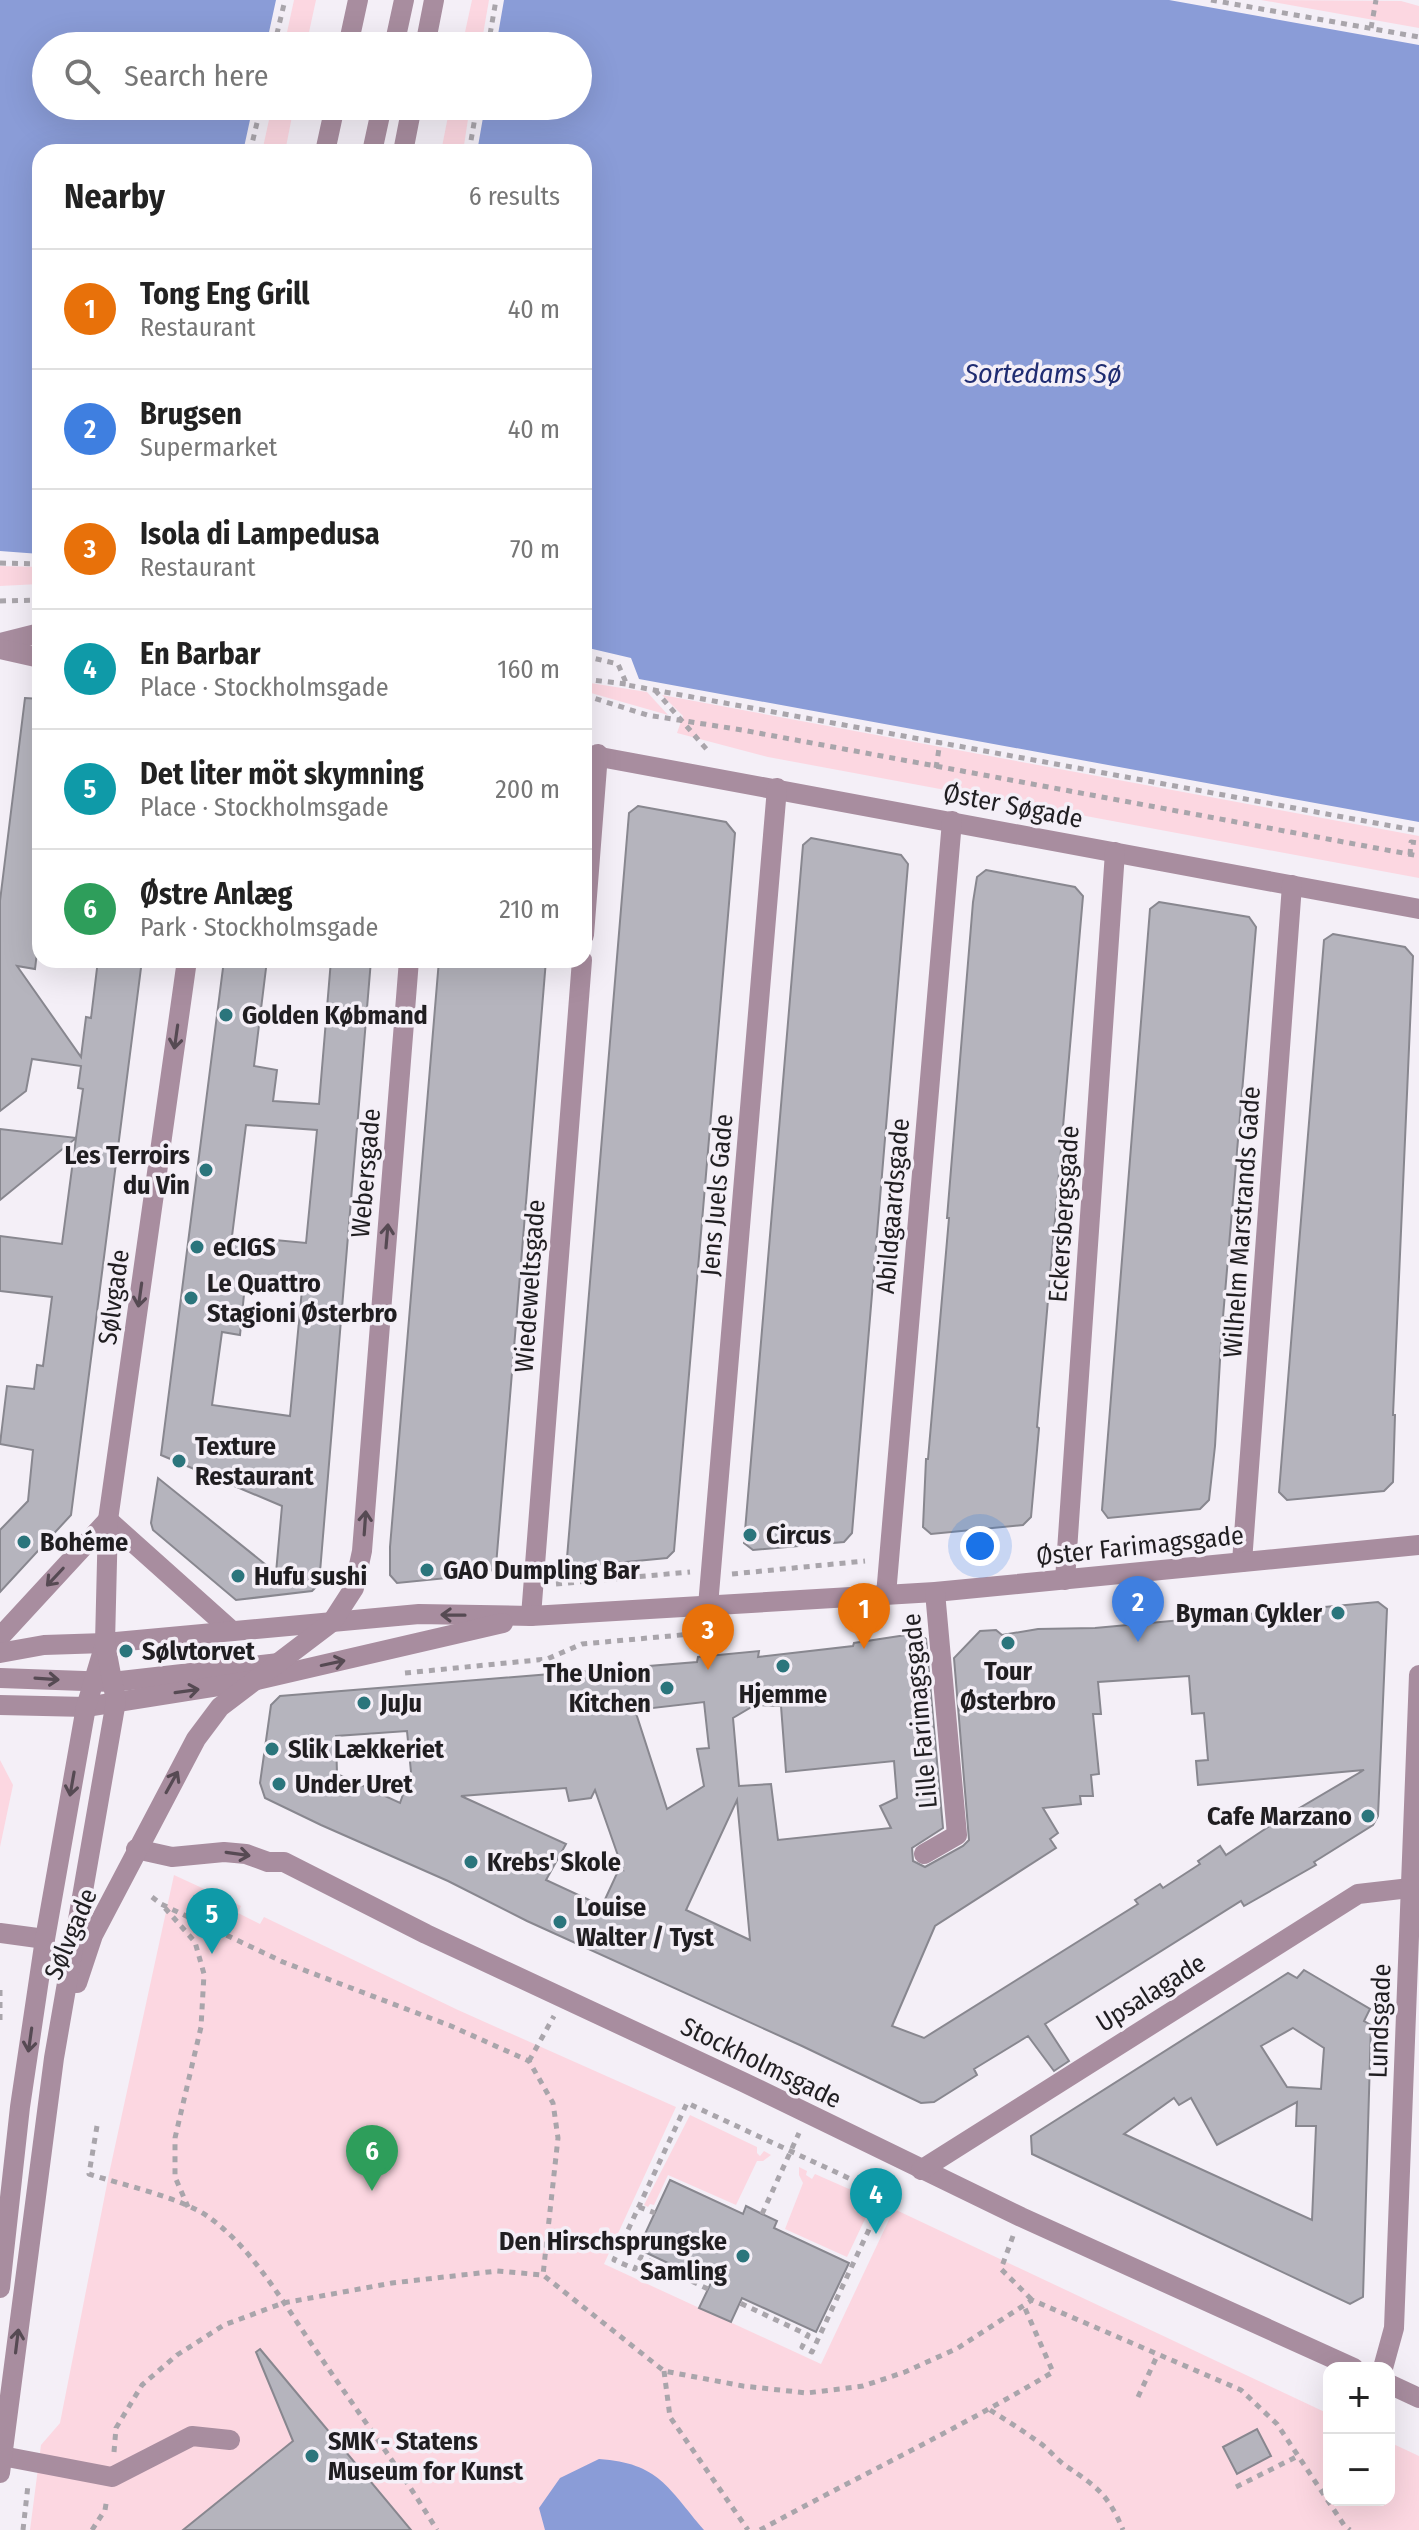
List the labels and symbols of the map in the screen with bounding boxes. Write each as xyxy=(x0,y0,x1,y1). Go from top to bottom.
water label: Sortedams Sø xyxy=(963,357,1122,390)
street label: Øster Søgade xyxy=(941,777,1085,835)
place label: Golden Købmand xyxy=(242,1000,428,1031)
marker: Golden Købmand xyxy=(217,1006,235,1024)
one-way arrow xyxy=(168,1024,183,1049)
street label: Wilhelm Marstrands Gade xyxy=(1217,1085,1267,1359)
street label: Webersgade xyxy=(345,1107,387,1239)
street label: Jens Juels Gade xyxy=(694,1113,740,1277)
street label: Abildgaardsgade xyxy=(870,1117,916,1295)
street label: Eckersbergsgade xyxy=(1042,1125,1086,1303)
place label: Les Terroirs du Vin xyxy=(64,1140,190,1201)
marker: Les Terroirs du Vin xyxy=(197,1161,215,1179)
street label: Wiedeweltsgade xyxy=(508,1199,552,1373)
one-way arrow xyxy=(379,1223,394,1250)
place label: eCIGS xyxy=(213,1232,276,1263)
marker: eCIGS xyxy=(188,1238,206,1256)
street label: Sølvgade xyxy=(92,1247,136,1347)
place label: Le Quattro Stagioni Østerbro xyxy=(207,1268,397,1329)
one-way arrow xyxy=(132,1282,147,1307)
marker: Le Quattro Stagioni Østerbro xyxy=(182,1289,200,1307)
place label: Texture Restaurant xyxy=(195,1431,314,1492)
marker: Texture Restaurant xyxy=(170,1452,188,1470)
one-way arrow xyxy=(358,1510,373,1537)
place label: Circus xyxy=(766,1520,831,1551)
street label: Øster Farimagsgade xyxy=(1035,1520,1245,1572)
marker: Circus xyxy=(741,1526,759,1544)
your location xyxy=(960,1526,1000,1566)
place label: Bohéme xyxy=(40,1527,128,1558)
marker: Bohéme xyxy=(15,1533,33,1551)
place label: GAO Dumpling Bar xyxy=(443,1555,640,1586)
place label: Hufu sushi xyxy=(254,1561,367,1592)
marker: GAO Dumpling Bar xyxy=(418,1561,436,1579)
one-way arrow xyxy=(47,1567,65,1587)
marker: Hufu sushi xyxy=(229,1567,247,1585)
pin: 2 xyxy=(1112,1576,1164,1642)
pin: 1 xyxy=(838,1583,890,1649)
place label: Byman Cykler xyxy=(1176,1598,1322,1629)
pin: 3 xyxy=(682,1604,734,1670)
marker: Byman Cykler xyxy=(1329,1604,1347,1622)
one-way arrow xyxy=(440,1607,467,1622)
street label: Lille Farimagsgade xyxy=(896,1612,944,1810)
marker: Tour Østerbro xyxy=(999,1634,1017,1652)
place label: Sølvtorvet xyxy=(142,1636,256,1667)
marker: Sølvtorvet xyxy=(117,1642,135,1660)
one-way arrow xyxy=(320,1655,346,1670)
place label: Tour Østerbro xyxy=(960,1656,1056,1717)
marker: Hjemme xyxy=(774,1657,792,1675)
place label: The Union Kitchen xyxy=(543,1658,651,1719)
one-way arrow xyxy=(33,1672,59,1687)
marker: The Union Kitchen xyxy=(658,1679,676,1697)
place label: Hjemme xyxy=(739,1679,827,1710)
one-way arrow xyxy=(173,1683,199,1698)
place label: JuJu xyxy=(379,1688,422,1719)
marker: JuJu xyxy=(355,1694,373,1712)
place label: Slik Lækkeriet xyxy=(288,1734,445,1765)
marker: Slik Lækkeriet xyxy=(263,1740,281,1758)
place label: Under Uret xyxy=(295,1769,413,1800)
one-way arrow xyxy=(63,1770,78,1796)
one-way arrow xyxy=(165,1770,180,1794)
marker: Under Uret xyxy=(270,1775,288,1793)
place label: Cafe Marzano xyxy=(1207,1801,1352,1832)
marker: Cafe Marzano xyxy=(1359,1807,1377,1825)
one-way arrow xyxy=(225,1847,250,1862)
place label: Krebs' Skole xyxy=(487,1847,621,1878)
marker: Krebs' Skole xyxy=(462,1853,480,1871)
street label: Sølvgade xyxy=(38,1884,104,1984)
pin: 5 xyxy=(186,1888,238,1954)
place label: Louise Walter / Tyst xyxy=(576,1892,715,1953)
marker: Louise Walter / Tyst xyxy=(551,1913,569,1931)
street label: Upsalagade xyxy=(1091,1947,1211,2039)
street label: Lundsgade xyxy=(1363,1963,1397,2079)
street label: Stockholmsgade xyxy=(676,2011,846,2115)
one-way arrow xyxy=(22,2027,37,2052)
pin: 6 xyxy=(346,2125,398,2191)
pin: 4 xyxy=(850,2168,902,2234)
place label: Den Hirschsprungske Samling xyxy=(499,2226,727,2287)
marker: Den Hirschsprungske Samling xyxy=(734,2247,752,2265)
one-way arrow xyxy=(10,2328,25,2354)
place label: SMK - Statens Museum for Kunst xyxy=(328,2426,524,2487)
marker: SMK - Statens Museum for Kunst xyxy=(303,2447,321,2465)

